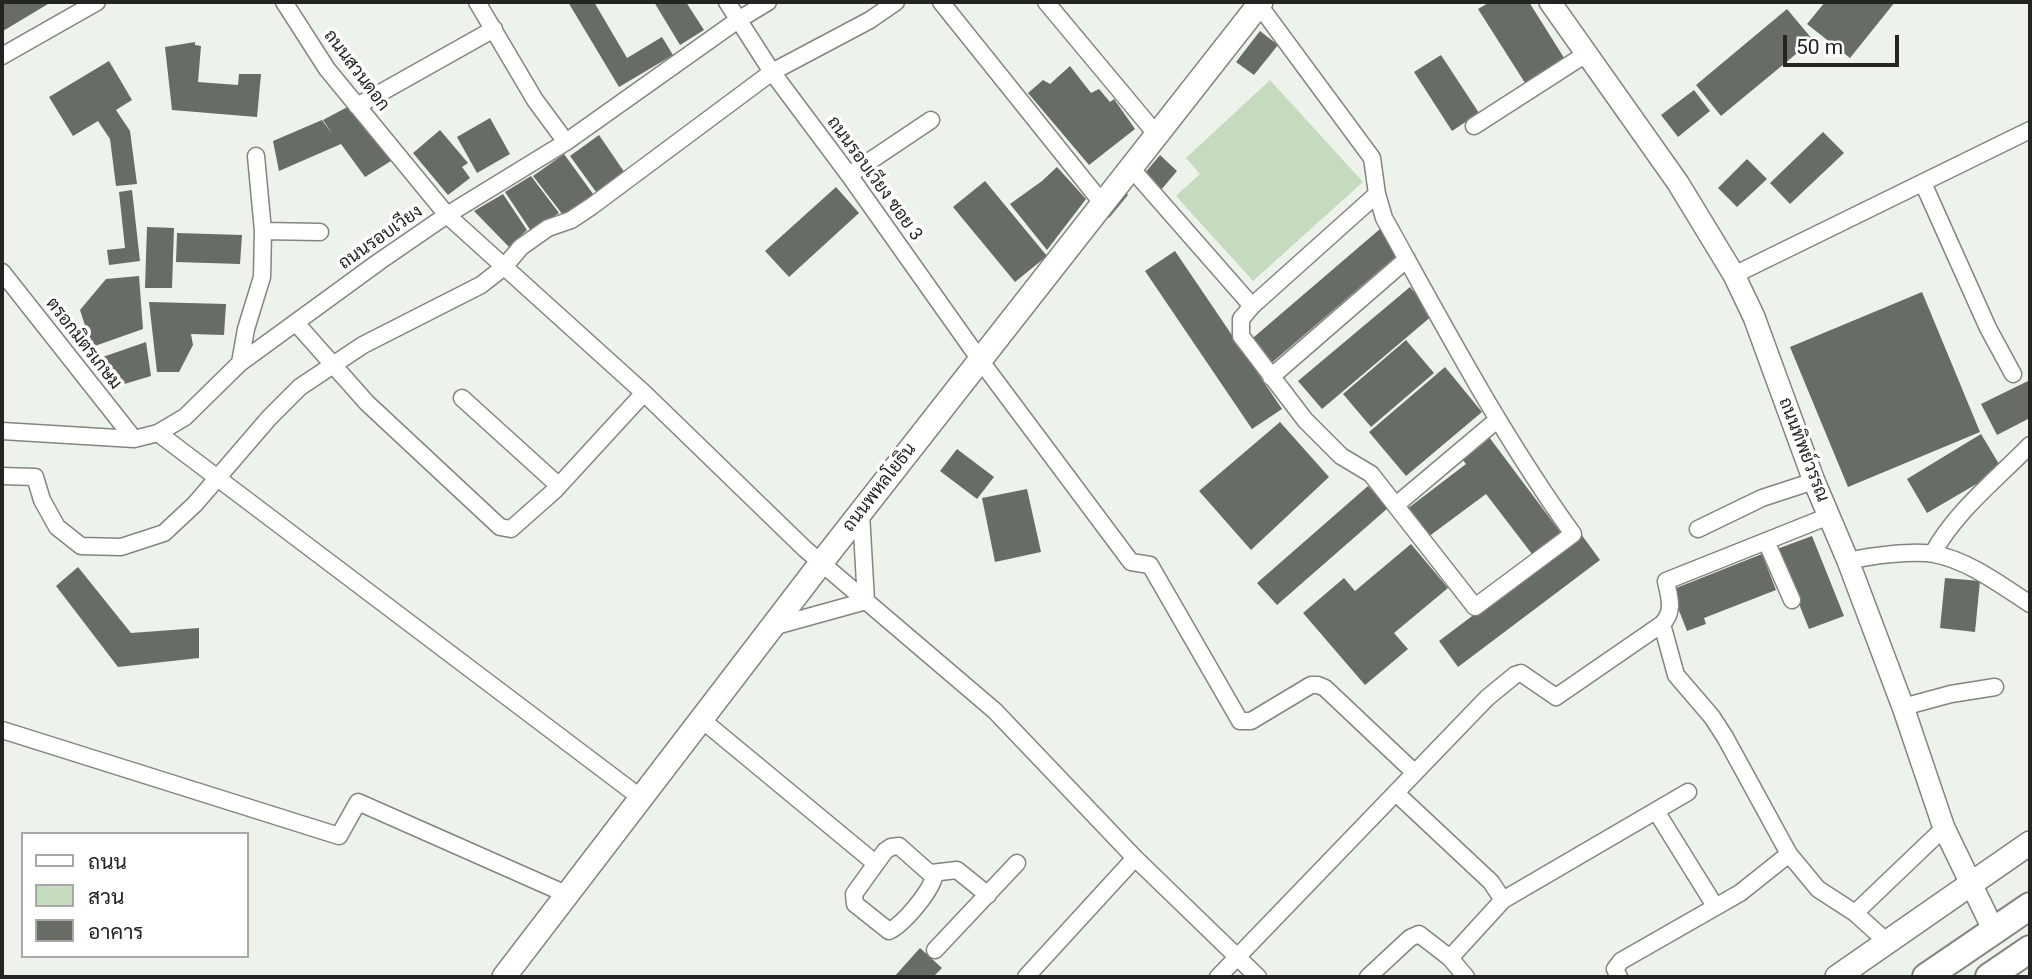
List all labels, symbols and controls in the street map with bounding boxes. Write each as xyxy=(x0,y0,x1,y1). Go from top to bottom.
scale bar xyxy=(1787,21,1902,65)
street label: ถนนสวนดอก xyxy=(318,26,394,116)
text: 50 m xyxy=(1796,35,1843,59)
street label: ถนนรอบเวียง ซอย 3 xyxy=(822,113,926,245)
street label: ถนนรอบเวียง xyxy=(335,201,427,275)
street label: ตรอกมิตรเกษม xyxy=(40,294,126,394)
street label: ถนนทิพย์วรรณ xyxy=(1773,395,1833,505)
street label: ถนนพหลโยธิน xyxy=(839,439,921,537)
legend xyxy=(21,832,248,958)
text: ถนน xyxy=(88,850,127,874)
text: สวน xyxy=(88,885,124,909)
text: อาคาร xyxy=(88,920,144,944)

